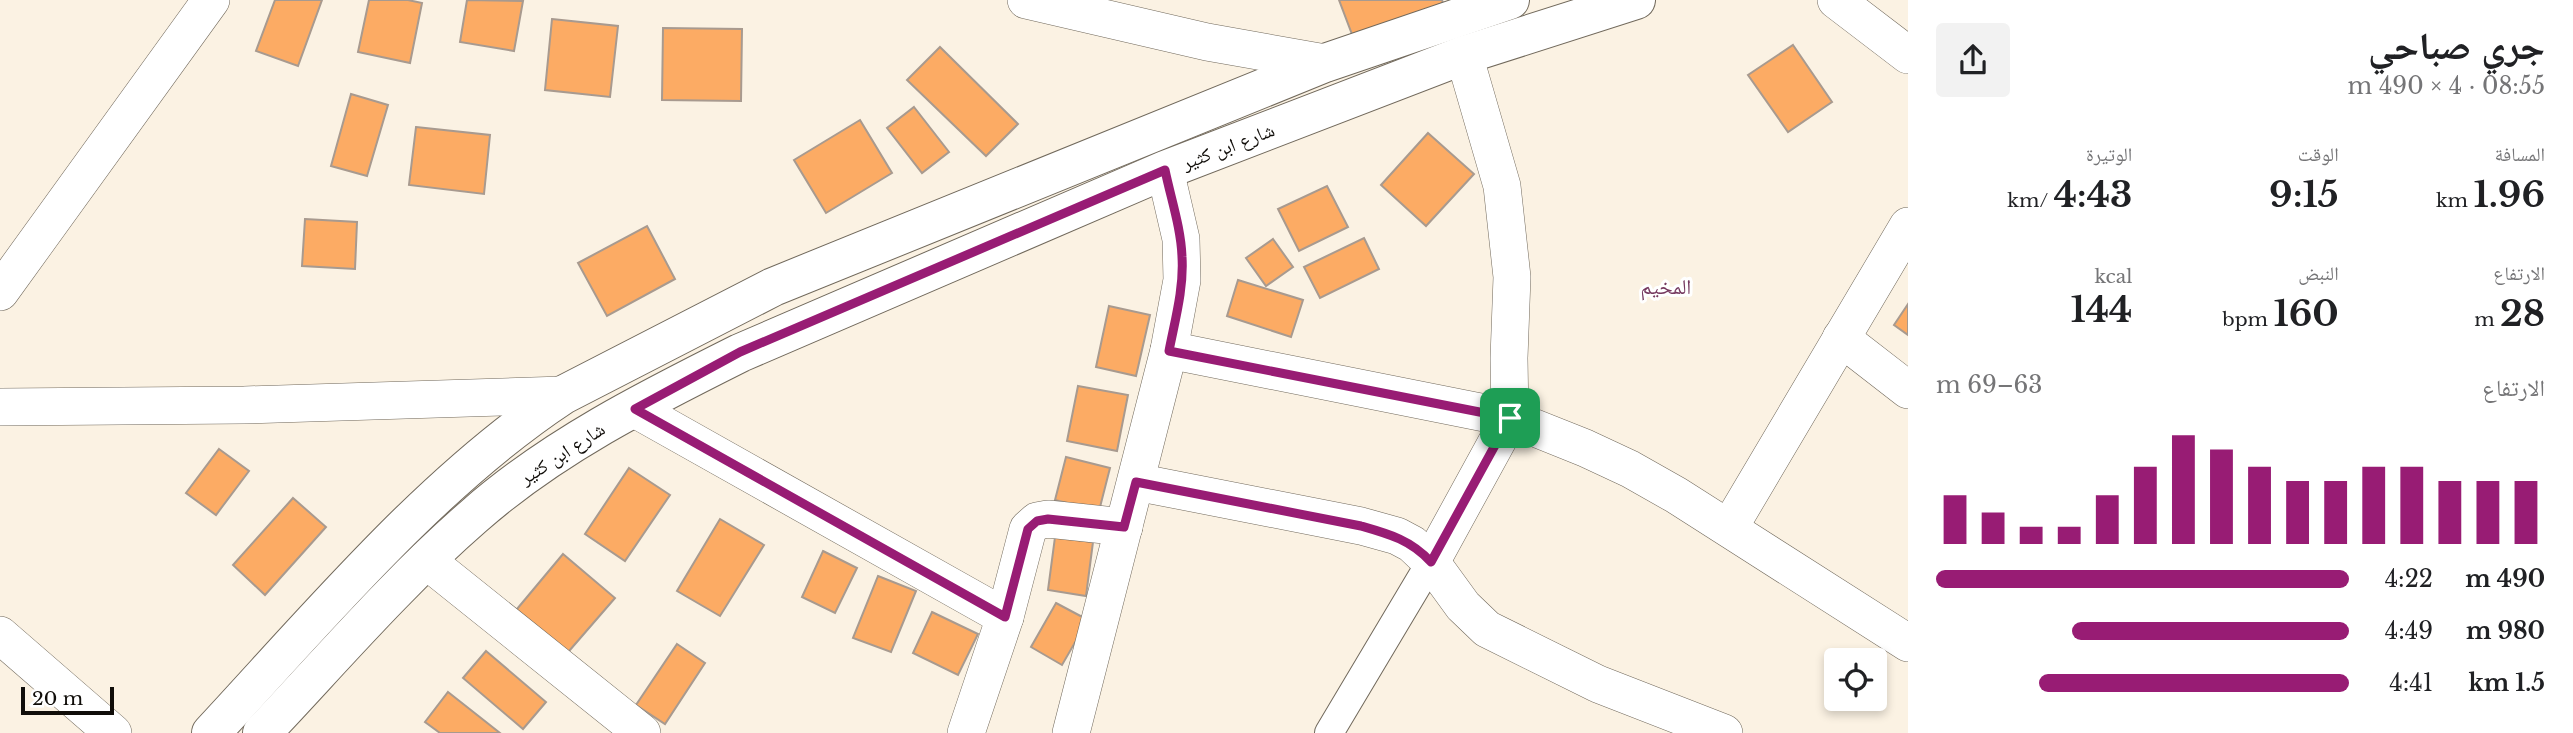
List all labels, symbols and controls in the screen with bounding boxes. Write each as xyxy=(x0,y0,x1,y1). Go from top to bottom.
text: جري صباحي xyxy=(2368,22,2545,69)
button: share xyxy=(1936,23,2010,97)
text: 08:55 · 4 × 490 m xyxy=(2348,72,2545,100)
street label: شارع ابن كثير xyxy=(1178,118,1278,175)
text: الوتيرة xyxy=(2086,143,2132,166)
text: الوقت xyxy=(2298,143,2339,166)
text: المسافة xyxy=(2495,143,2545,166)
text: 4:43 xyxy=(2054,173,2132,216)
text: 9:15 xyxy=(2269,173,2339,216)
text: 1.96 xyxy=(2473,173,2545,216)
text: /km xyxy=(2007,189,2054,212)
text: km xyxy=(2436,189,2473,212)
text: النبض xyxy=(2298,262,2339,285)
text: الارتفاع xyxy=(2493,262,2545,285)
text: kcal xyxy=(2094,265,2132,288)
district label: المخيم xyxy=(1641,274,1691,301)
text: 144 xyxy=(2071,288,2132,331)
text: 160 xyxy=(2273,292,2339,335)
text: 28 xyxy=(2500,292,2545,335)
text: bpm xyxy=(2222,308,2273,331)
text: m xyxy=(2474,308,2500,331)
text: 63–69 m xyxy=(1936,371,2043,399)
text: الارتفاع xyxy=(2482,374,2545,402)
pin xyxy=(1480,388,1540,448)
icon: arrive xyxy=(1491,399,1529,437)
street label: شارع ابن كثير xyxy=(514,417,609,490)
text: 4:22 xyxy=(2385,565,2433,593)
text: 490 m xyxy=(2465,565,2545,593)
text: 4:49 xyxy=(2385,617,2433,645)
text: 980 m xyxy=(2466,617,2545,645)
map controls xyxy=(1824,648,1887,711)
button: locate xyxy=(1824,648,1887,711)
text: 4:41 xyxy=(2389,669,2433,697)
text: 1.5 km xyxy=(2468,669,2545,697)
scale bar xyxy=(21,684,114,716)
text: 20 m xyxy=(32,687,83,710)

